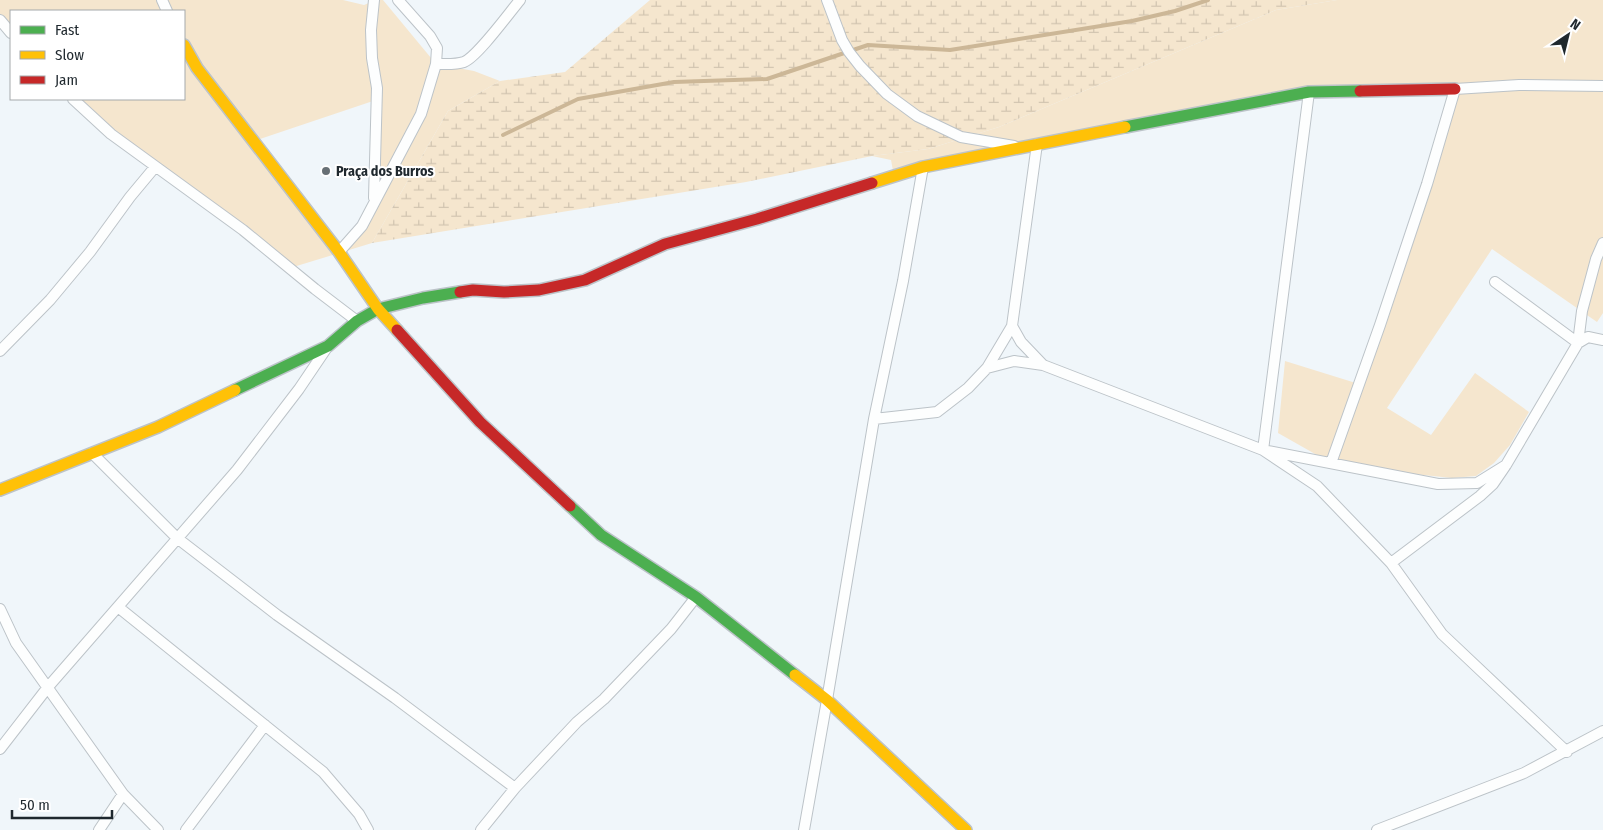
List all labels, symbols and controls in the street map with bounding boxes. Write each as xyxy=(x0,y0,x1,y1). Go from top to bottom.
legend xyxy=(10,10,185,100)
north arrow xyxy=(1543,10,1593,60)
text: N xyxy=(1567,15,1583,34)
text: Fast xyxy=(55,21,79,39)
text: Slow xyxy=(55,46,84,64)
text: Jam xyxy=(55,71,78,89)
place label: Praça dos Burros xyxy=(336,163,434,181)
marker: Praça dos Burros xyxy=(320,165,332,177)
scale bar xyxy=(12,788,112,820)
text: 50 m xyxy=(20,796,50,814)

